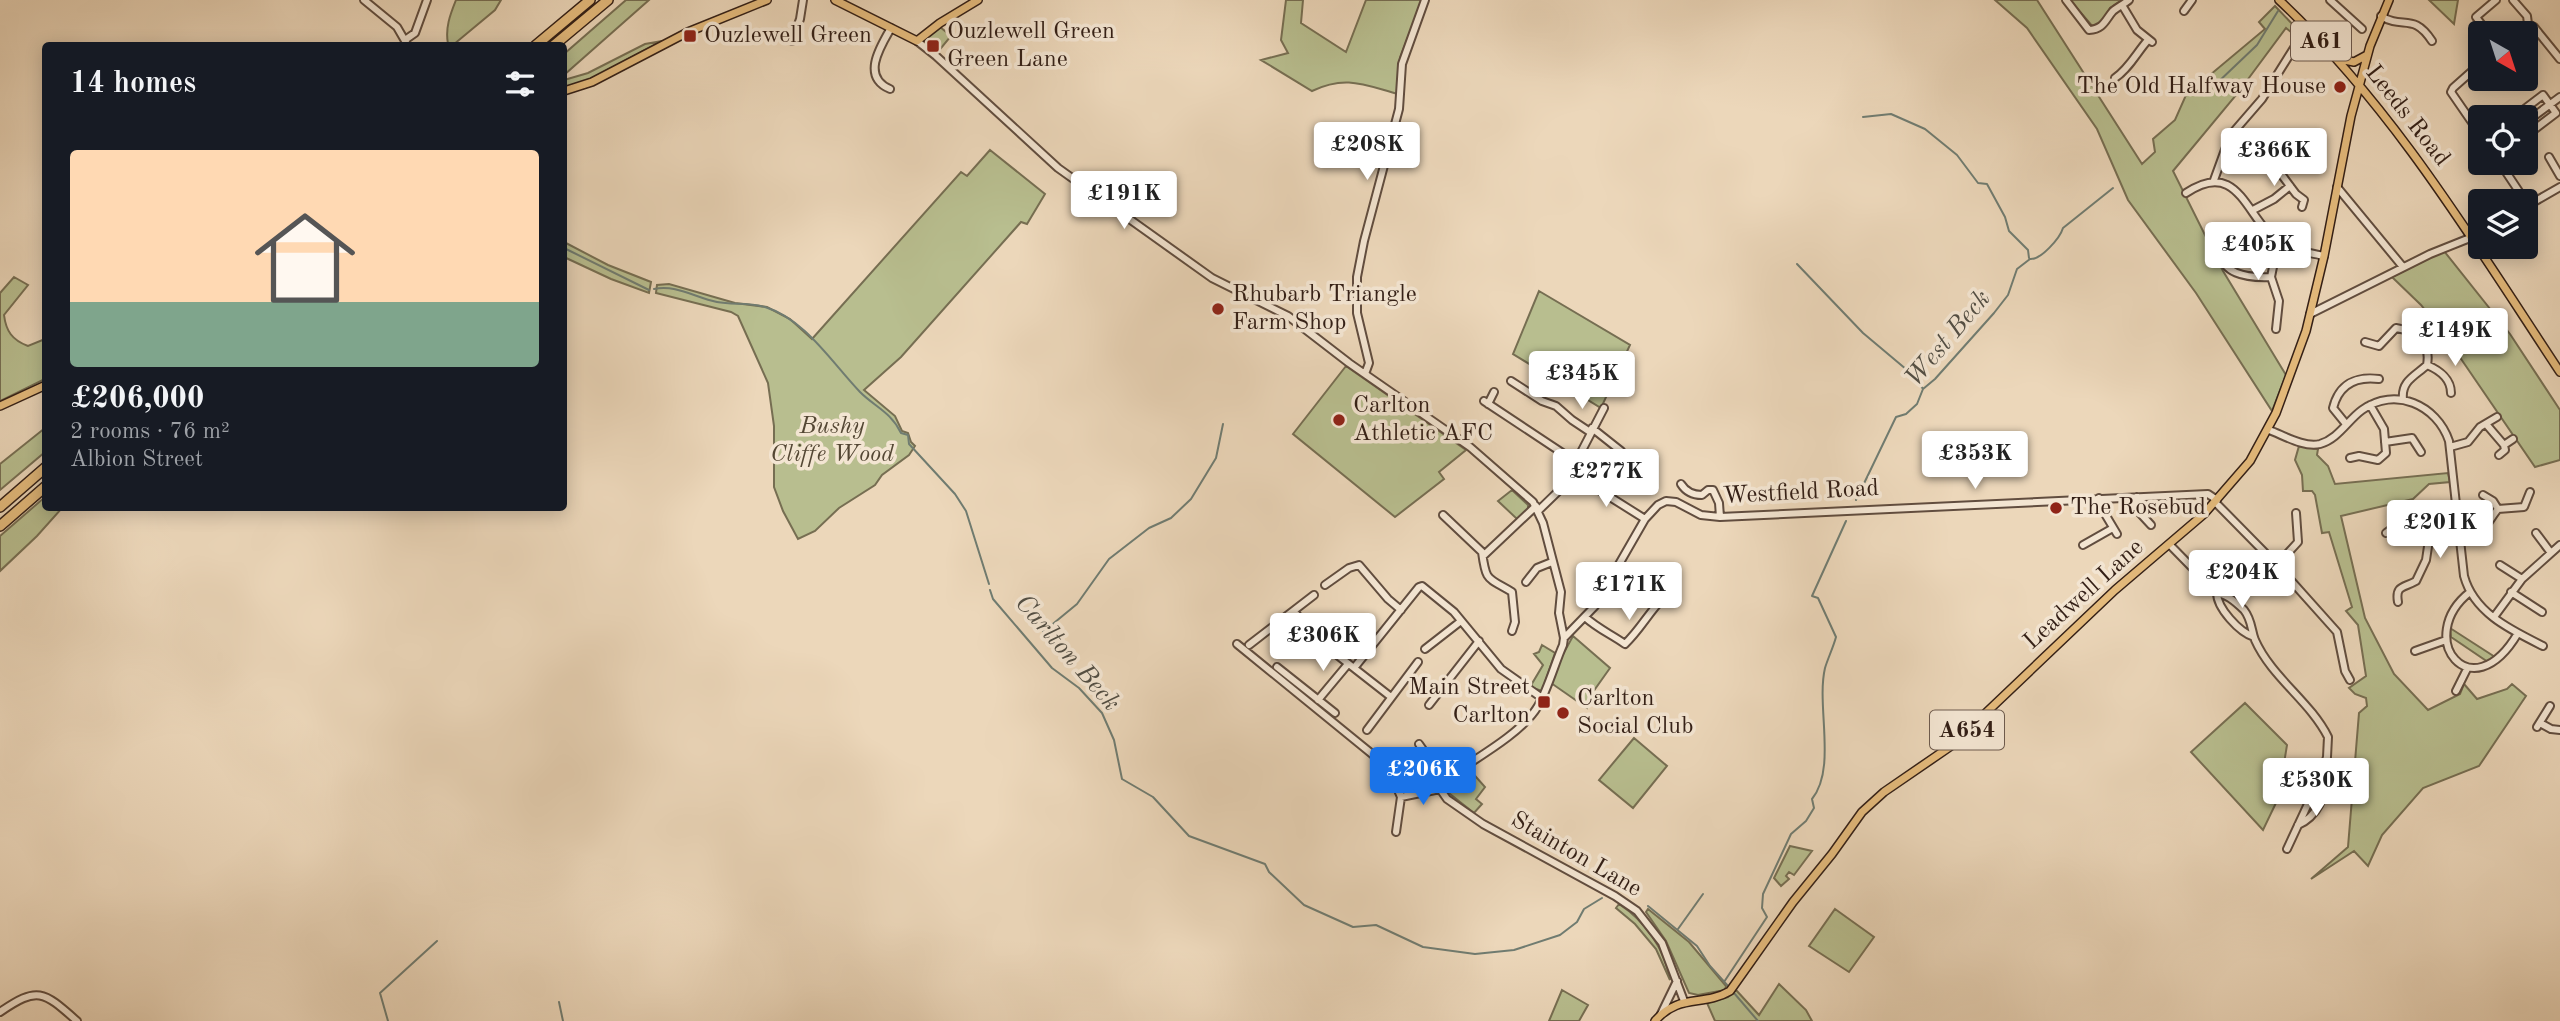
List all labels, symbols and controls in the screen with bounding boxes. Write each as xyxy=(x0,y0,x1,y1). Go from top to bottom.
place label: Ouzlewell Green Green Lane xyxy=(947,20,1115,72)
north arrow xyxy=(2468,21,2538,91)
map controls xyxy=(2468,21,2538,259)
road number: A61 xyxy=(2291,22,2351,60)
place label: Ouzlewell Green xyxy=(704,24,872,48)
marker: Ouzlewell Green xyxy=(682,28,698,44)
marker: Ouzlewell Green Green Lane xyxy=(925,38,941,54)
street label: Leeds Road xyxy=(2360,61,2454,171)
icon: filters xyxy=(501,65,539,103)
text: 14 homes xyxy=(70,69,196,99)
place label: The Old Halfway House xyxy=(2076,75,2326,99)
marker: The Old Halfway House xyxy=(2332,79,2348,95)
button: locate xyxy=(2468,105,2538,175)
pin: £208K xyxy=(1318,122,1416,182)
pin: £366K xyxy=(2225,128,2323,188)
text: £208K xyxy=(1330,133,1404,156)
text: £366K xyxy=(2237,139,2311,162)
pin: £191K xyxy=(1075,172,1173,231)
text: £191K xyxy=(1087,182,1161,205)
button: layers xyxy=(2468,189,2538,259)
icon: home xyxy=(242,195,368,321)
pin: £405K xyxy=(2209,222,2307,282)
text: £405K xyxy=(2221,233,2295,256)
place label: Rhubarb Triangle Farm Shop xyxy=(1232,283,1417,335)
water label: West Beck xyxy=(1900,286,1996,392)
marker: Rhubarb Triangle Farm Shop xyxy=(1210,301,1226,317)
pin: £149K xyxy=(2406,308,2504,368)
text: £149K xyxy=(2418,319,2492,342)
pin: £345K xyxy=(1533,352,1631,411)
text: £345K xyxy=(1545,362,1619,385)
text: £206,000 xyxy=(70,384,204,414)
place label: Carlton Athletic AFC xyxy=(1353,394,1493,446)
marker: Carlton Athletic AFC xyxy=(1331,412,1347,428)
park label: Bushy Cliffe Wood xyxy=(770,415,894,467)
text: 2 rooms · 76 m² xyxy=(70,420,230,443)
pin: £353K xyxy=(1926,432,2024,491)
text: £353K xyxy=(1938,442,2012,465)
text: Albion Street xyxy=(70,448,203,471)
pin: £277K xyxy=(1557,449,1655,509)
text: £277K xyxy=(1569,460,1643,483)
street label: Westfield Road xyxy=(1722,477,1880,509)
place label: The Rosebud xyxy=(2070,496,2206,520)
marker: The Rosebud xyxy=(2048,500,2064,516)
pin: £201K xyxy=(2391,500,2489,560)
text: £201K xyxy=(2403,511,2477,534)
street label: Leadwell Lane xyxy=(2020,535,2148,655)
pin: £204K xyxy=(2193,550,2291,610)
text: £204K xyxy=(2205,561,2279,584)
pin: £171K xyxy=(1580,562,1678,622)
text: £171K xyxy=(1592,573,1666,596)
water label: Carlton Beck xyxy=(1010,590,1124,716)
pin: £306K xyxy=(1274,614,1372,673)
text: £306K xyxy=(1286,624,1360,647)
place label: Main Street Carlton xyxy=(1408,676,1530,728)
place label: Carlton Social Club xyxy=(1577,687,1693,739)
marker: Main Street Carlton xyxy=(1536,694,1552,710)
marker: Carlton Social Club xyxy=(1555,705,1571,721)
road number: A654 xyxy=(1930,710,2004,750)
pin: £206K xyxy=(1374,748,1472,807)
text: £206K xyxy=(1386,758,1460,781)
pin: £530K xyxy=(2267,758,2365,818)
text: £530K xyxy=(2279,769,2353,792)
street label: Stainton Lane xyxy=(1507,808,1645,902)

